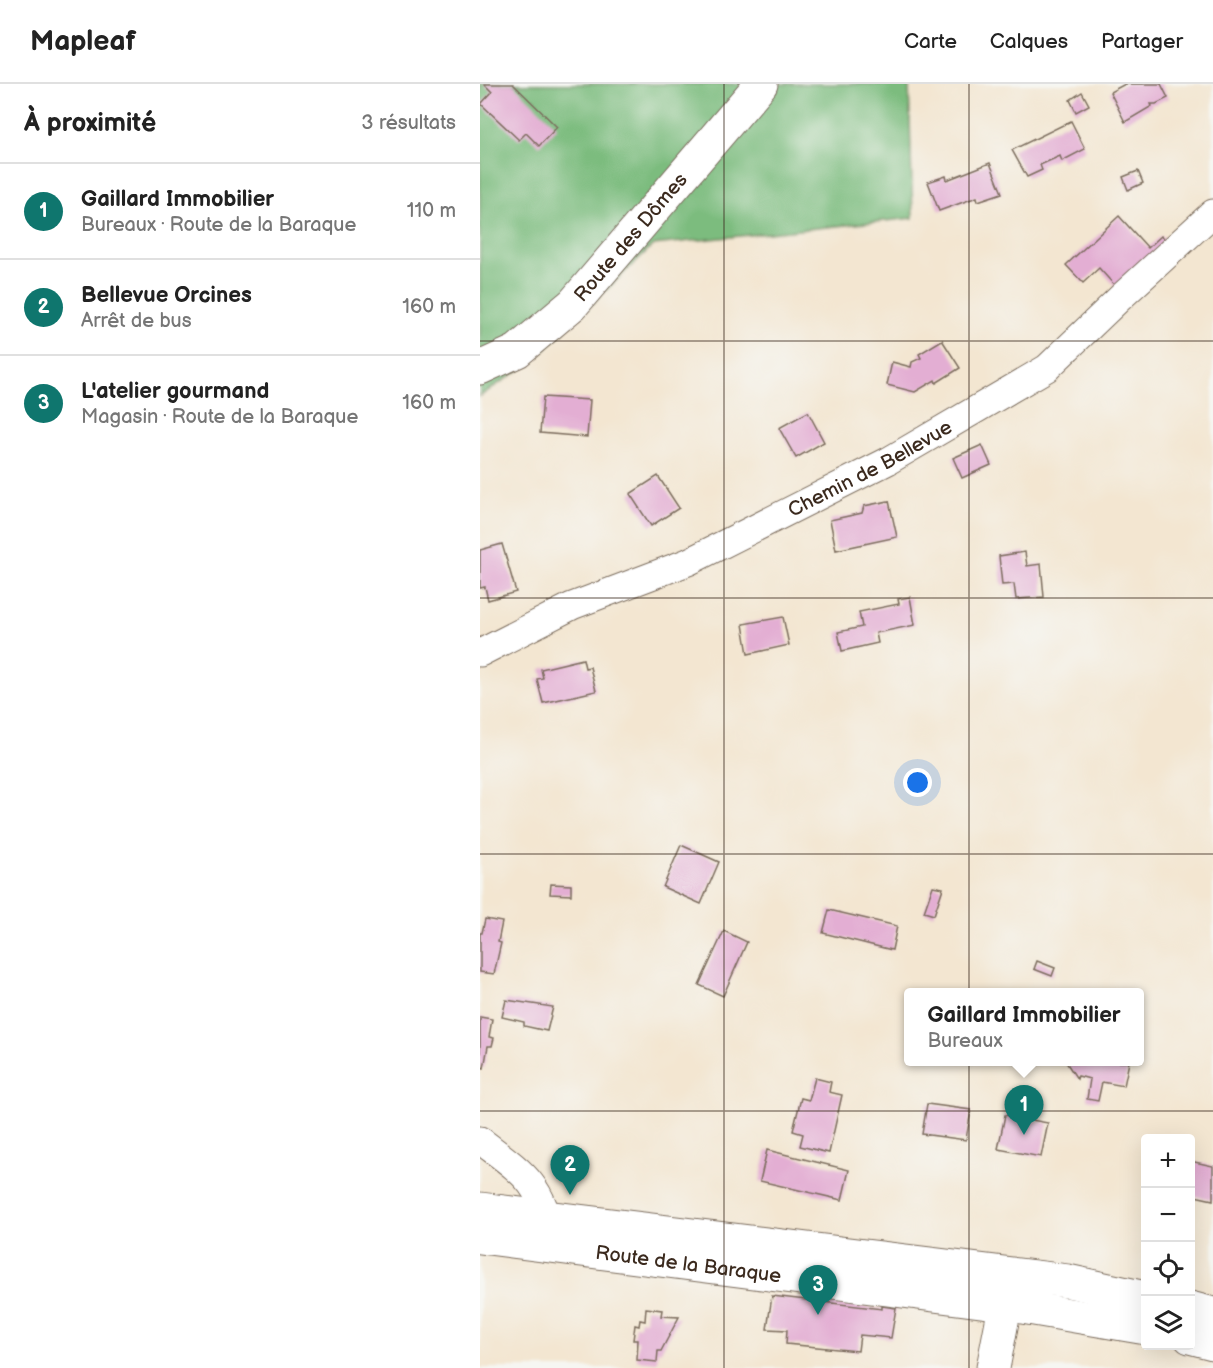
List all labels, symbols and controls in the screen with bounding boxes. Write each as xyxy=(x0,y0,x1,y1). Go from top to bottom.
text: Mapleaf xyxy=(30,25,136,58)
text: Carte xyxy=(904,29,957,54)
text: Calques xyxy=(990,29,1068,54)
text: Partager xyxy=(1101,29,1183,54)
text: À proximité xyxy=(24,108,156,139)
text: 3 résultats xyxy=(361,111,456,135)
street label: Route des Dômes xyxy=(569,168,693,307)
text: Gaillard Immobilier xyxy=(81,186,274,213)
text: 1 xyxy=(39,199,48,223)
text: 110 m xyxy=(407,199,456,223)
text: Bureaux · Route de la Baraque xyxy=(81,213,356,237)
text: Bellevue Orcines xyxy=(81,282,252,309)
text: 2 xyxy=(38,295,49,319)
text: 160 m xyxy=(402,295,456,319)
text: Arrêt de bus xyxy=(81,309,192,333)
text: L'atelier gourmand xyxy=(81,378,269,405)
text: 3 xyxy=(38,391,49,415)
text: 160 m xyxy=(402,391,456,415)
text: Magasin · Route de la Baraque xyxy=(81,405,358,429)
street label: Chemin de Bellevue xyxy=(784,415,957,523)
your location xyxy=(903,768,932,797)
popup xyxy=(904,988,1144,1066)
text: Gaillard Immobilier xyxy=(927,1002,1121,1029)
text: Bureaux xyxy=(927,1029,1003,1053)
pin: 1 xyxy=(1004,1086,1044,1135)
map controls xyxy=(1141,1134,1195,1350)
button: + xyxy=(1141,1134,1195,1188)
pin: 2 xyxy=(550,1146,590,1195)
button: − xyxy=(1141,1188,1195,1242)
street label: Route de la Baraque xyxy=(594,1241,783,1288)
button: locate xyxy=(1141,1242,1195,1296)
pin: 3 xyxy=(798,1266,838,1315)
button: layers xyxy=(1141,1296,1195,1350)

